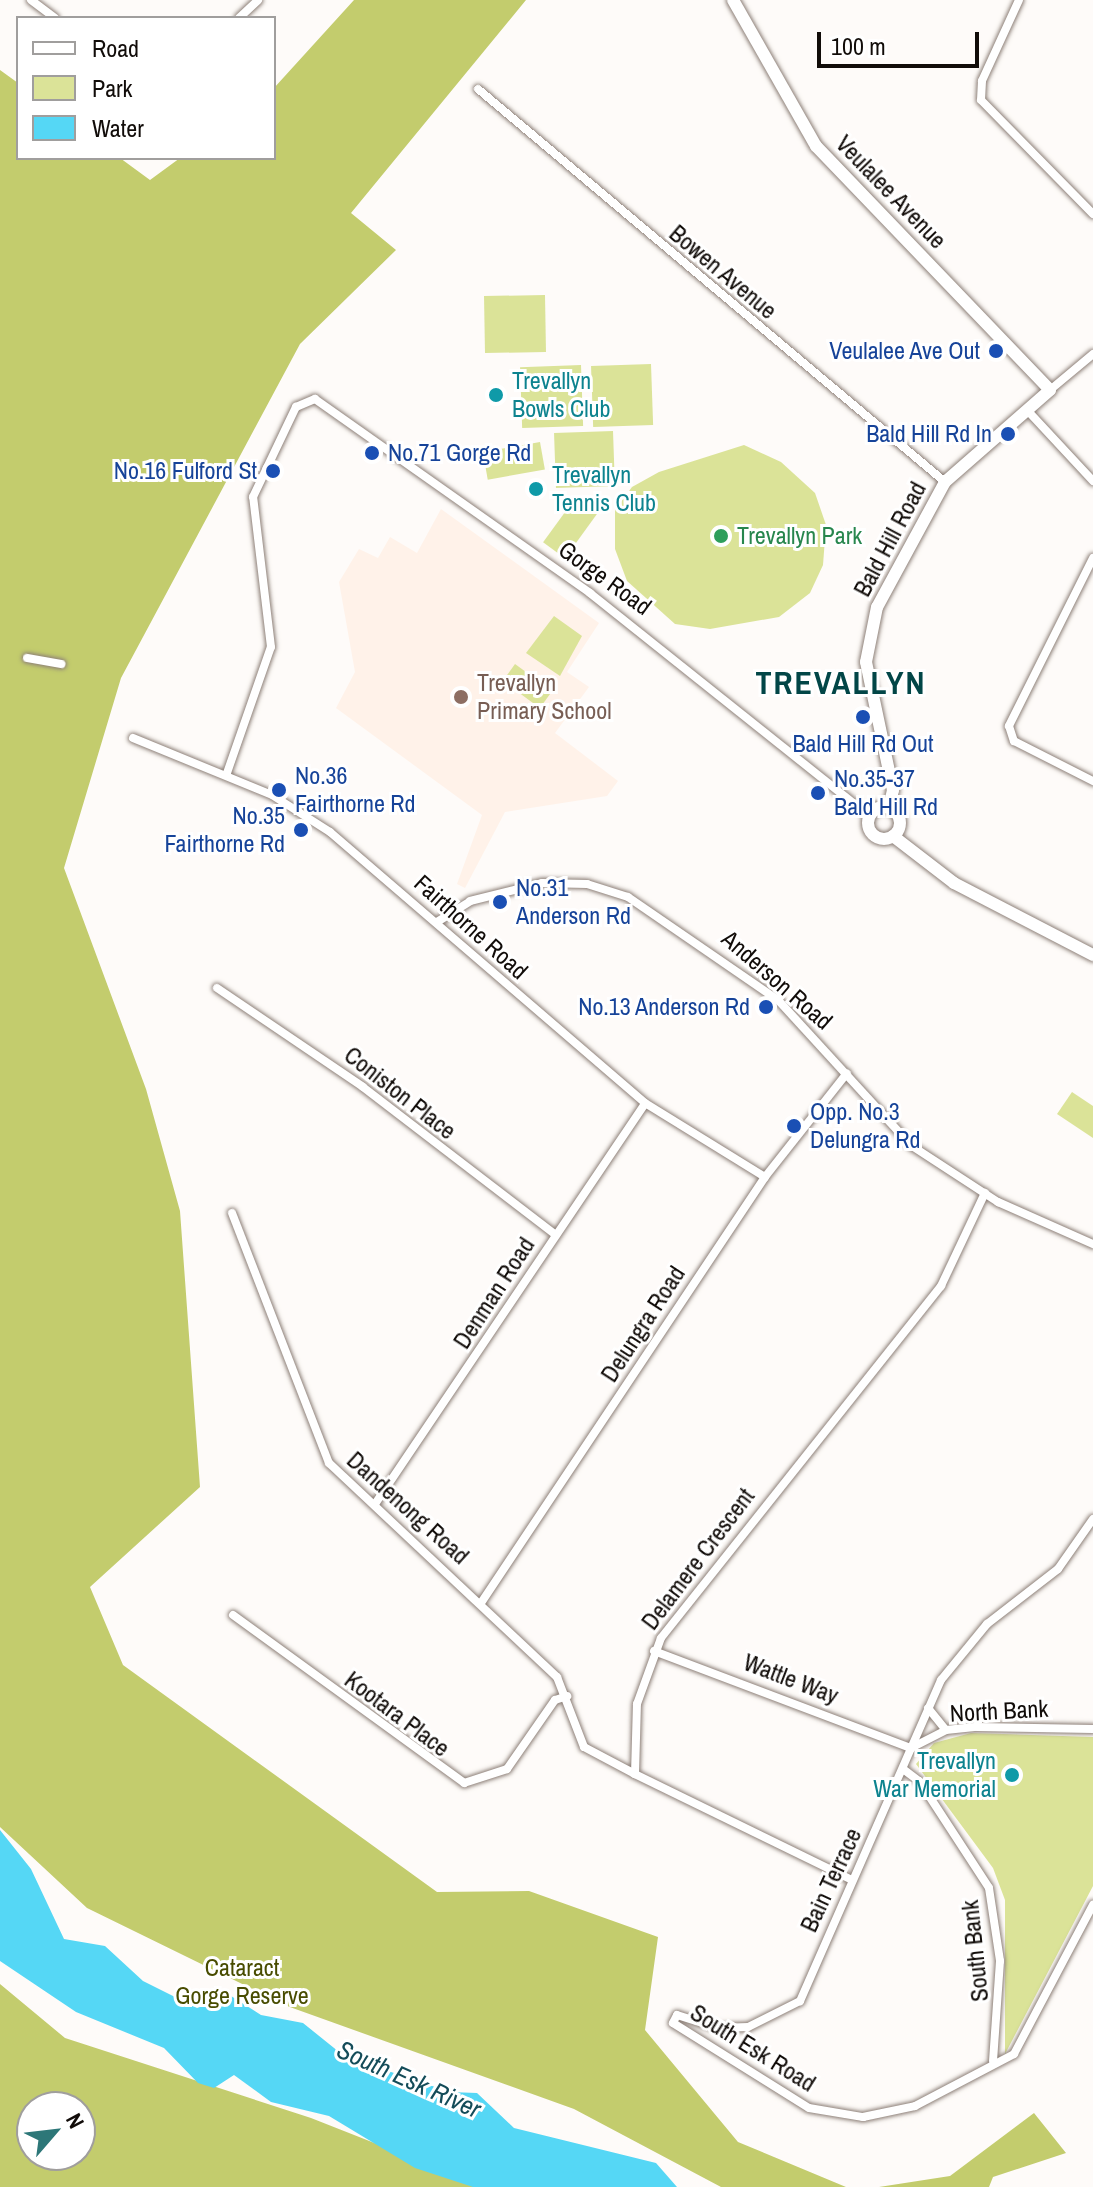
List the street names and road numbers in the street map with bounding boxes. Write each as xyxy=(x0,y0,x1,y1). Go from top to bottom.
street label: Veulalee Avenue xyxy=(829,129,953,255)
street label: Bowen Avenue xyxy=(663,219,783,325)
street label: Bald Hill Road xyxy=(848,477,932,601)
street label: Gorge Road xyxy=(553,535,657,621)
street label: Fairthorne Road xyxy=(408,869,534,985)
street label: Anderson Road xyxy=(716,924,838,1036)
street label: Coniston Place xyxy=(339,1041,461,1145)
street label: Denman Road xyxy=(447,1232,541,1354)
street label: Delungra Road xyxy=(595,1261,691,1387)
street label: Dandenong Road xyxy=(341,1446,475,1570)
street label: Delamere Crescent xyxy=(635,1483,761,1635)
street label: Wattle Way xyxy=(740,1648,842,1710)
street label: Kootara Place xyxy=(339,1665,455,1763)
street label: North Bank xyxy=(949,1694,1049,1728)
street label: Bain Terrace xyxy=(794,1823,868,1937)
street label: South Bank xyxy=(955,1899,995,2003)
street label: South Esk Road xyxy=(685,1998,821,2098)

